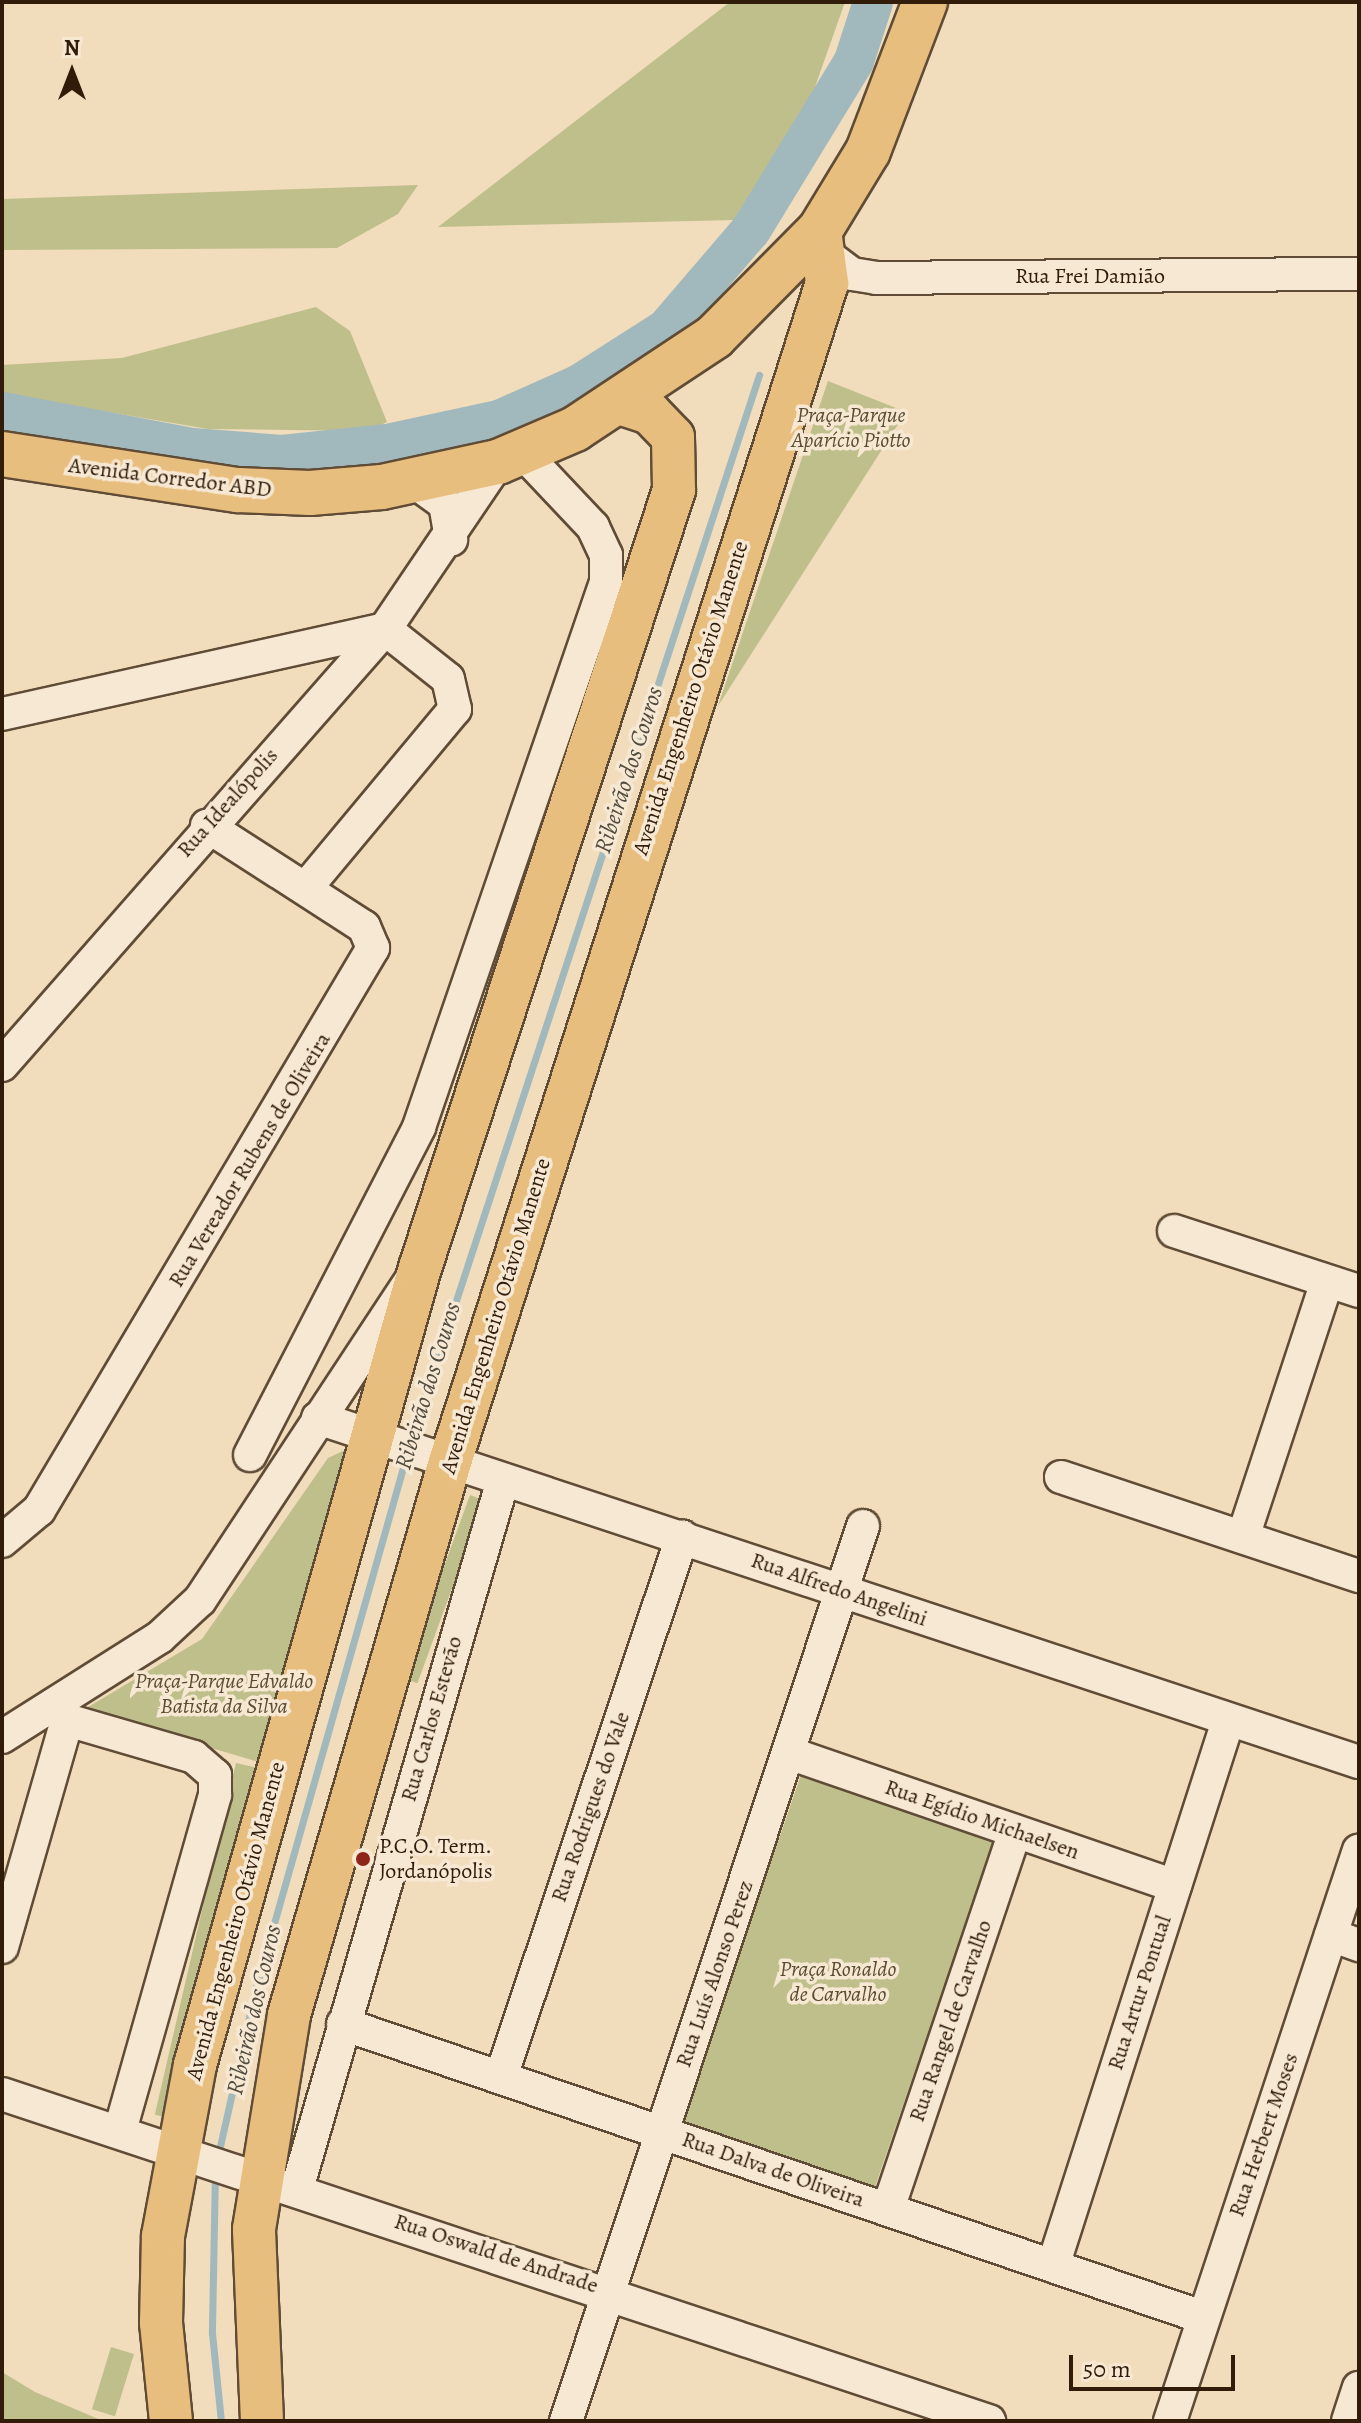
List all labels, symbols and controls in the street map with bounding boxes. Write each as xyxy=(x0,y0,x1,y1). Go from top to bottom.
north arrow xyxy=(32,32,112,112)
text: N xyxy=(64,33,80,63)
street label: Rua Frei Damião xyxy=(1015,264,1165,290)
park label: Praça-Parque Aparício Piotto xyxy=(792,402,910,454)
street label: Avenida Corredor ABD xyxy=(67,452,273,504)
street label: Avenida Engenheiro Otávio Manente xyxy=(628,538,754,858)
water label: Ribeirão dos Couros xyxy=(589,683,669,857)
street label: Rua Idealópolis xyxy=(172,743,284,863)
street label: Rua Vereador Rubens de Oliveira xyxy=(163,1028,337,1292)
street label: Avenida Engenheiro Otávio Manente xyxy=(435,1155,557,1477)
water label: Ribeirão dos Couros xyxy=(389,1299,467,1473)
street label: Rua Alfredo Angelini xyxy=(747,1547,931,1633)
street label: Rua Carlos Estevão xyxy=(396,1633,468,1805)
park label: Praça-Parque Edvaldo Batista da Silva xyxy=(135,1668,313,1720)
street label: Rua Rodrigues do Vale xyxy=(546,1708,636,1906)
street label: Avenida Engenheiro Otávio Manente xyxy=(181,1759,291,2083)
street label: Rua Egídio Michaelsen xyxy=(881,1774,1083,1866)
place label: P.C.O. Term. Jordanópolis xyxy=(379,1833,493,1884)
marker: P.C.O. Term. Jordanópolis xyxy=(354,1850,372,1868)
street label: Rua Luís Alonso Perez xyxy=(671,1877,759,2071)
street label: Rua Artur Pontual xyxy=(1103,1912,1177,2074)
street label: Rua Rangel de Carvalho xyxy=(904,1917,998,2125)
water label: Ribeirão dos Couros xyxy=(220,1922,288,2098)
park label: Praça Ronaldo de Carvalho xyxy=(780,1956,896,2008)
street label: Rua Herbert Moses xyxy=(1224,2050,1304,2220)
street label: Rua Dalva de Oliveira xyxy=(678,2126,868,2214)
street label: Rua Oswald de Andrade xyxy=(391,2209,601,2299)
scale bar xyxy=(1073,2339,1239,2389)
text: 50 m xyxy=(1083,2353,1131,2385)

